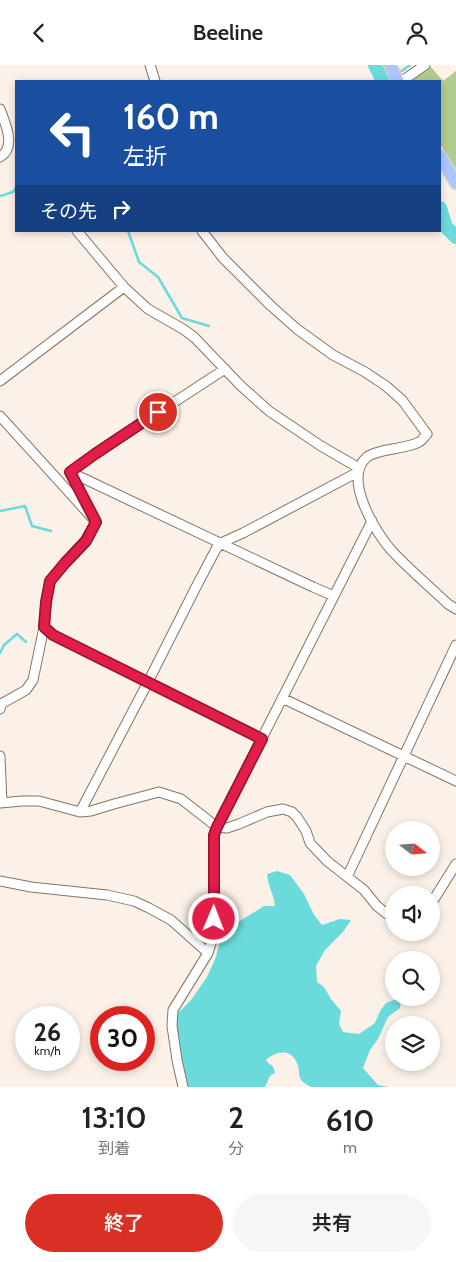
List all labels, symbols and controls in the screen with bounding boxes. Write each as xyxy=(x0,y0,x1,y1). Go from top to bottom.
icon: back xyxy=(25,19,53,47)
text: Beeline xyxy=(193,19,263,46)
icon: person xyxy=(403,19,431,47)
text: 160 m xyxy=(123,95,219,138)
icon: left xyxy=(40,100,105,165)
text: 左折 xyxy=(123,143,167,170)
icon: right xyxy=(107,195,135,223)
text: その先 xyxy=(40,200,97,223)
pin xyxy=(137,391,179,433)
icon: arrive xyxy=(144,398,172,426)
north arrow xyxy=(385,821,440,876)
map controls xyxy=(385,821,440,1071)
button: sound xyxy=(385,886,440,941)
position arrow xyxy=(187,892,239,944)
button: search xyxy=(385,951,440,1006)
speed limit sign: 30 xyxy=(90,1006,155,1071)
button: layers xyxy=(385,1016,440,1071)
text: 26 xyxy=(34,1017,61,1047)
text: km/h xyxy=(34,1043,61,1058)
text: 13:10 xyxy=(82,1099,147,1136)
text: 2 xyxy=(228,1099,244,1136)
text: 610 xyxy=(326,1102,374,1139)
text: m xyxy=(343,1138,357,1157)
text: 到着 xyxy=(98,1139,130,1158)
text: 分 xyxy=(228,1139,244,1158)
button: 終了 xyxy=(25,1194,223,1252)
button: 共有 xyxy=(233,1194,431,1252)

